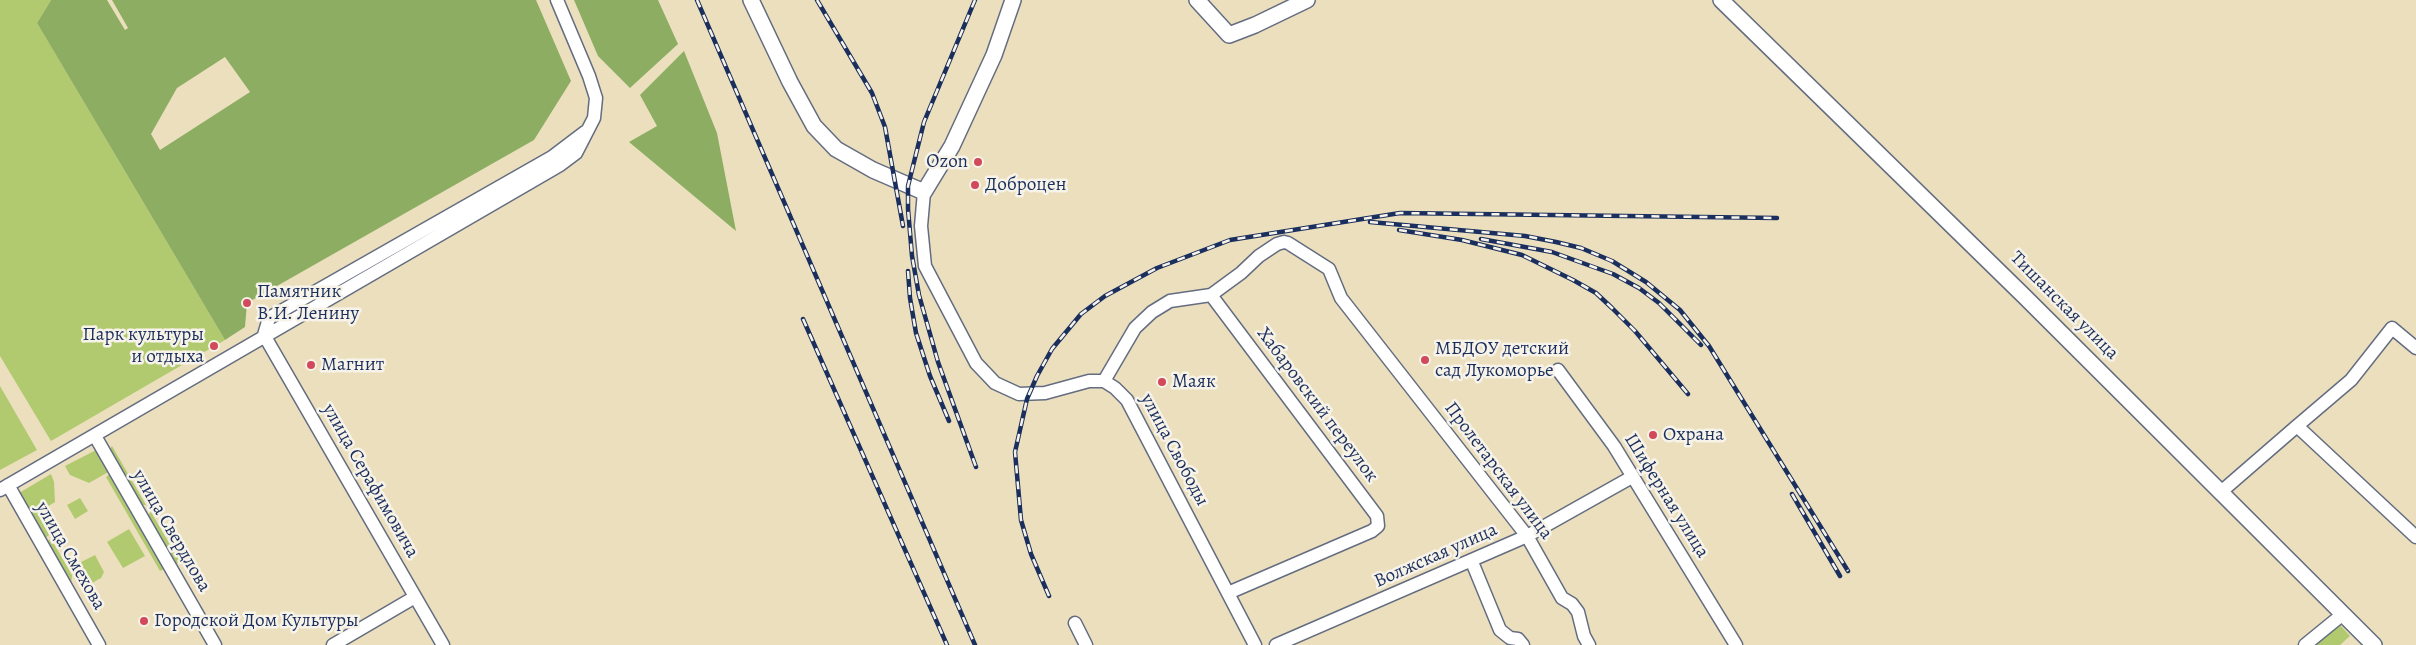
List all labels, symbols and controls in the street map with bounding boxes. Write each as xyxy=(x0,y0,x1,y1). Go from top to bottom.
place label: Ozon xyxy=(926,151,968,173)
marker: Ozon xyxy=(972,156,984,168)
place label: Доброцен xyxy=(985,174,1067,196)
marker: Доброцен xyxy=(969,179,981,191)
street label: Тишанская улица xyxy=(2005,247,2123,365)
place label: Памятник В.И. Ленину xyxy=(257,281,359,325)
marker: Памятник В.И. Ленину xyxy=(241,297,253,309)
street label: Хабаровский переулок xyxy=(1251,323,1383,487)
place label: Парк культуры и отдыха xyxy=(83,324,204,368)
place label: МБДОУ детский сад Лукоморье xyxy=(1435,338,1569,382)
marker: Парк культуры и отдыха xyxy=(208,340,220,352)
place label: Магнит xyxy=(321,354,384,376)
marker: МБДОУ детский сад Лукоморье xyxy=(1419,354,1431,366)
marker: Магнит xyxy=(305,359,317,371)
place label: Mаяк xyxy=(1172,371,1216,393)
marker: Mаяк xyxy=(1156,376,1168,388)
street label: улица Свободы xyxy=(1135,390,1213,510)
street label: Пролетарская улица xyxy=(1439,398,1557,544)
street label: улица Серафимовича xyxy=(317,400,423,562)
place label: Охрана xyxy=(1663,424,1724,446)
street label: Шиферная улица xyxy=(1619,429,1713,563)
marker: Охрана xyxy=(1647,429,1659,441)
street label: улица Свердлова xyxy=(127,466,215,596)
street label: улица Смехова xyxy=(30,498,110,614)
street label: Волжская улица xyxy=(1371,519,1501,593)
place label: Городской Дом Культуры xyxy=(154,610,359,632)
marker: Городской Дом Культуры xyxy=(138,615,150,627)

